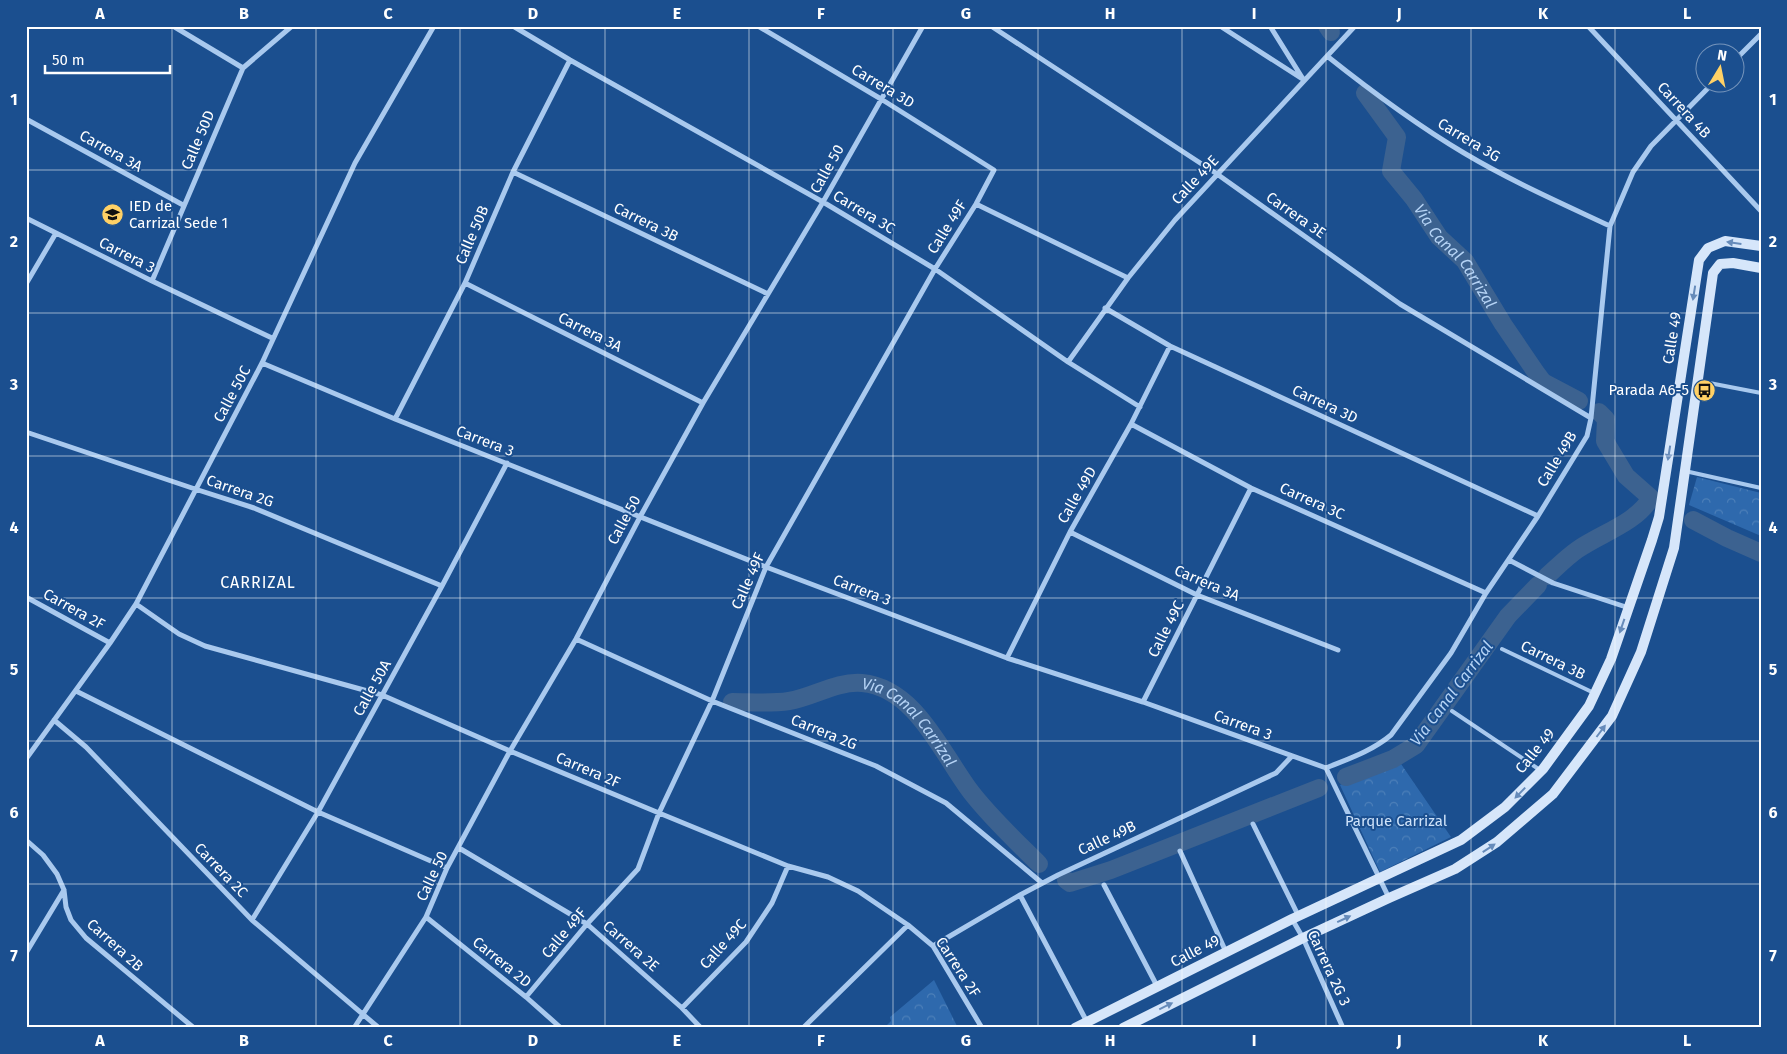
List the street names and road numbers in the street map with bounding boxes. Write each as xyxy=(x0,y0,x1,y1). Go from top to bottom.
street label: Carrera 3D xyxy=(848,60,918,112)
street label: Carrera 4B xyxy=(1653,78,1715,142)
street label: Calle 50D xyxy=(177,108,219,172)
street label: Carrera 3G xyxy=(1434,114,1504,166)
street label: Carrera 3A xyxy=(76,126,146,176)
street label: Calle 50 xyxy=(806,141,848,197)
street label: Calle 49E xyxy=(1168,152,1222,208)
street label: Carrera 3C xyxy=(830,187,899,238)
street label: Carrera 3E xyxy=(1263,188,1329,242)
street label: Calle 49F xyxy=(923,197,971,257)
street label: Carrera 3B xyxy=(611,199,681,245)
street label: Calle 50B xyxy=(452,203,492,267)
street label: Carrera 3 xyxy=(96,233,158,277)
street label: Carrera 3A xyxy=(555,308,625,356)
street label: Calle 49 xyxy=(1659,310,1685,365)
street label: Calle 50C xyxy=(210,362,255,425)
street label: Carrera 3D xyxy=(1289,381,1361,427)
street label: Carrera 3 xyxy=(453,422,517,460)
street label: Calle 49B xyxy=(1533,428,1581,490)
street label: Calle 49D xyxy=(1054,464,1100,526)
street label: Carrera 2G xyxy=(204,471,276,511)
street label: Carrera 3C xyxy=(1277,479,1348,523)
street label: Calle 50 xyxy=(604,492,644,548)
street label: Calle 49F xyxy=(728,550,768,612)
street label: Carrera 3A xyxy=(1172,561,1243,605)
street label: Carrera 3 xyxy=(830,571,894,609)
street label: Carrera 2F xyxy=(40,585,108,633)
street label: Calle 49C xyxy=(1144,597,1188,660)
street label: Carrera 3B xyxy=(1518,637,1588,683)
street label: Calle 50A xyxy=(349,656,395,719)
street label: Carrera 3 xyxy=(1211,706,1275,744)
street label: Carrera 2G xyxy=(788,711,860,753)
street label: Calle 49 xyxy=(1511,725,1559,777)
street label: Carrera 2F xyxy=(553,748,623,792)
street label: Calle 49B xyxy=(1075,817,1139,859)
street label: Carrera 2C xyxy=(191,839,252,901)
street label: Calle 50 xyxy=(413,848,451,904)
street label: Calle 49F xyxy=(538,904,590,962)
street label: Carrera 2B xyxy=(83,915,147,975)
street label: Calle 49C xyxy=(696,915,751,973)
street label: Carrera 2E xyxy=(599,917,663,975)
street label: Carrera 2G 3 xyxy=(1304,927,1354,1009)
street label: Calle 49 xyxy=(1167,931,1223,971)
street label: Carrera 2D xyxy=(469,933,535,991)
street label: Carrera 2F xyxy=(932,934,984,1000)

